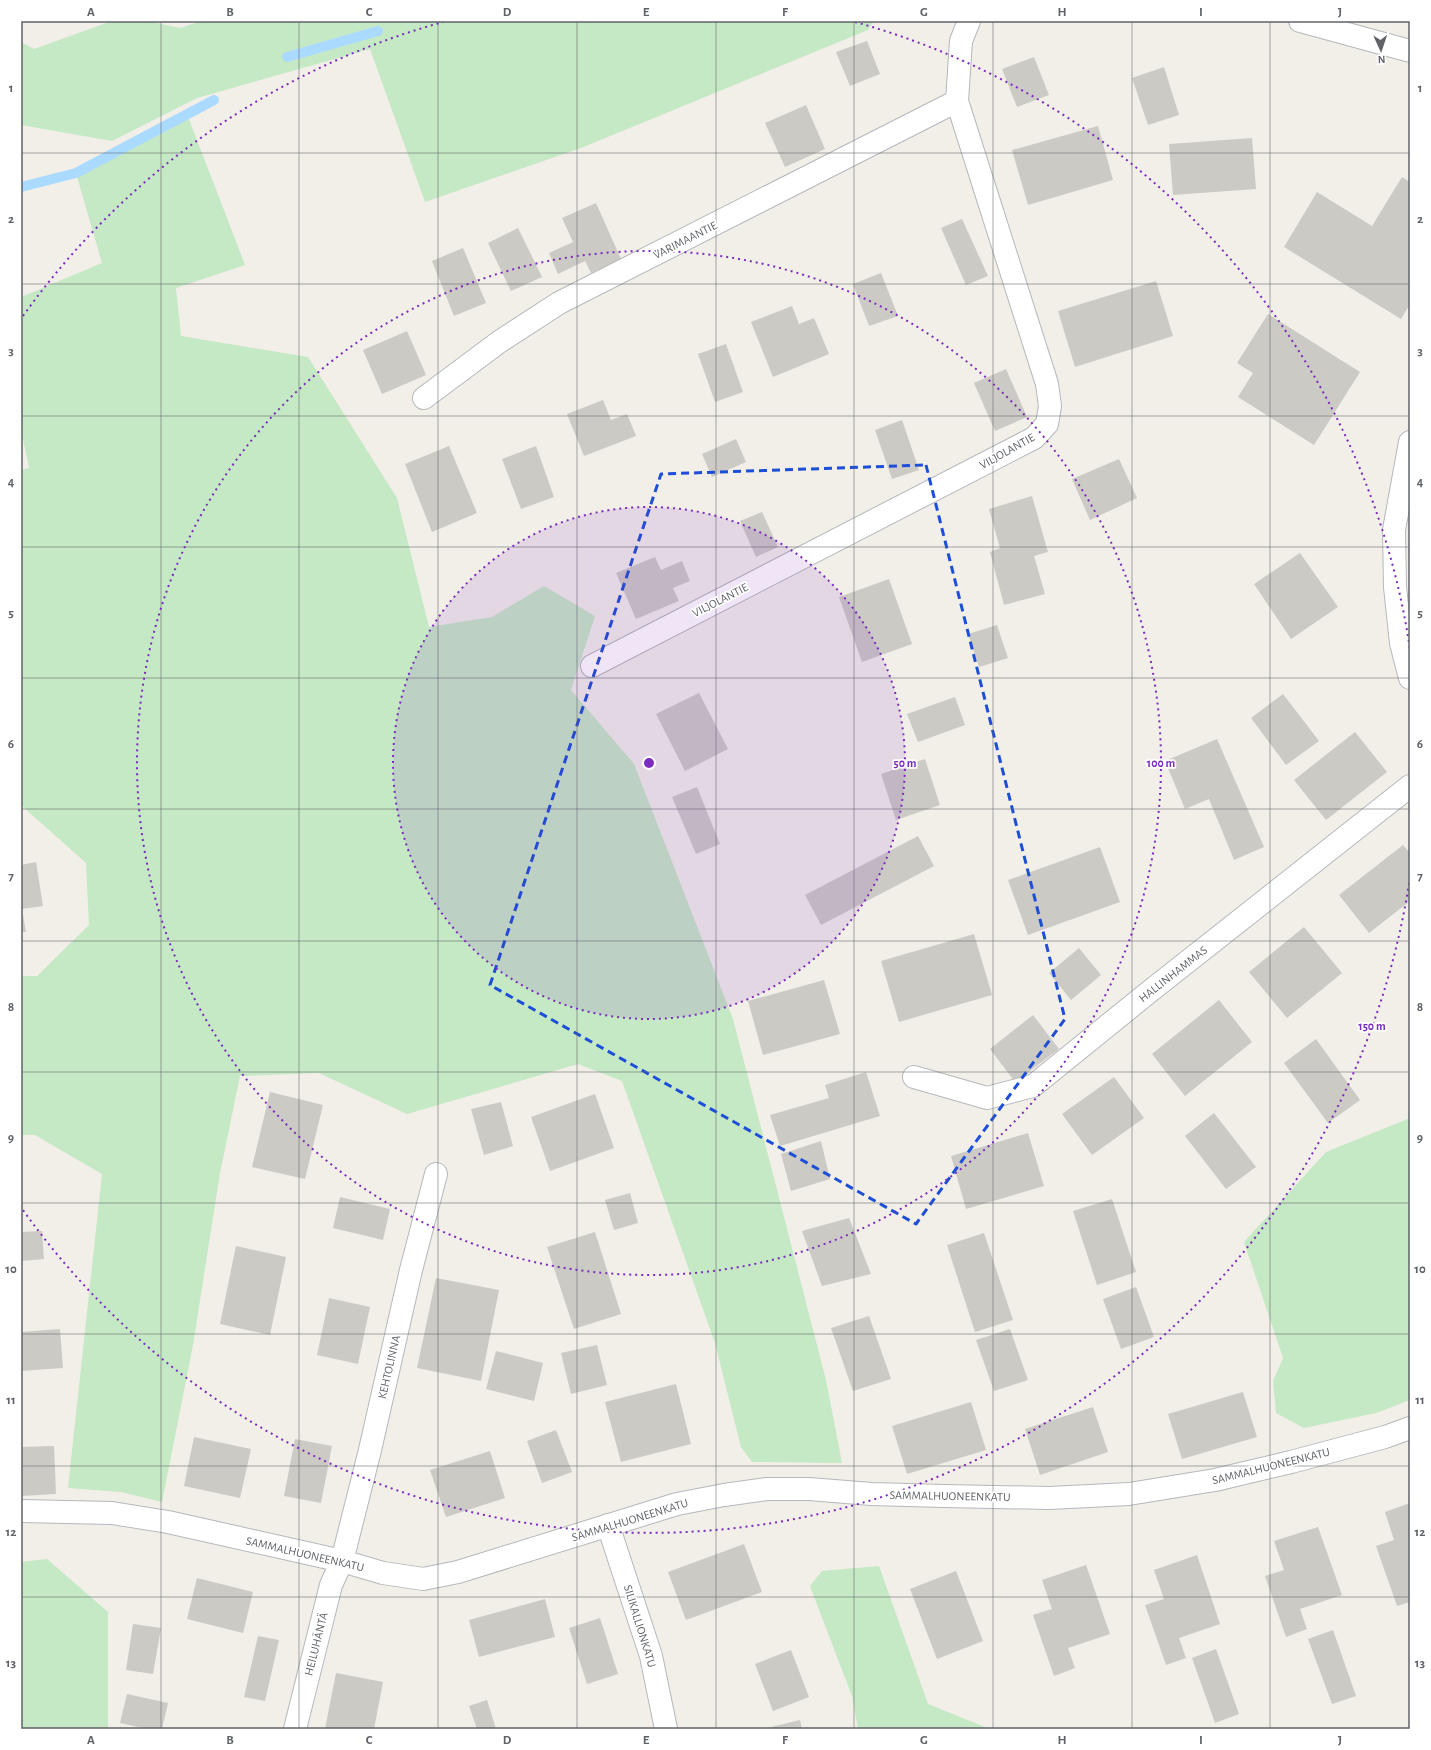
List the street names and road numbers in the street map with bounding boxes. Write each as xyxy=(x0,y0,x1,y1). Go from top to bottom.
street label: VARIMAANTIE xyxy=(651,219,719,261)
street label: VILJOLANTIE xyxy=(977,431,1037,471)
street label: VILJOLANTIE xyxy=(690,581,750,619)
street label: HALLINHAMMAS xyxy=(1137,943,1210,1004)
street label: KEHTOLINNA xyxy=(376,1334,402,1400)
street label: SAMMALHUONEENKATU xyxy=(1211,1446,1331,1486)
street label: SAMMALHUONEENKATU xyxy=(889,1489,1011,1503)
street label: SAMMALHUONEENKATU xyxy=(570,1497,690,1543)
street label: SAMMALHUONEENKATU xyxy=(245,1535,365,1573)
street label: SILIKALLIONKATU xyxy=(622,1583,658,1669)
street label: HEILUHÄNTÄ xyxy=(301,1611,330,1677)

